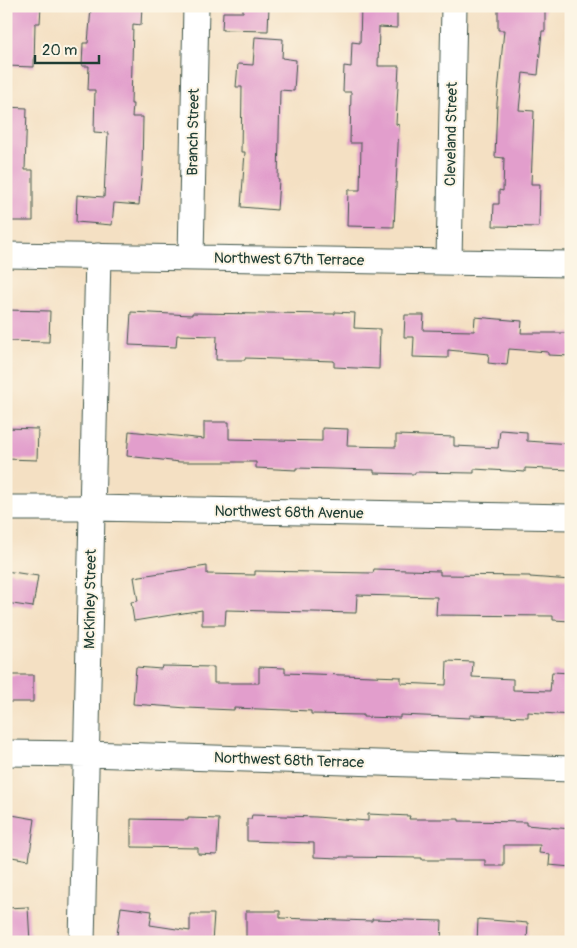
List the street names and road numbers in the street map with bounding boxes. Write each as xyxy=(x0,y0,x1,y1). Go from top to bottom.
street label: Cleveland Street xyxy=(441,81,462,186)
street label: Branch Street xyxy=(183,87,204,176)
street label: Northwest 67th Terrace xyxy=(214,249,365,270)
street label: Northwest 68th Avenue xyxy=(214,502,364,523)
street label: McKinley Street xyxy=(80,548,101,649)
street label: Northwest 68th Terrace xyxy=(214,748,365,773)

